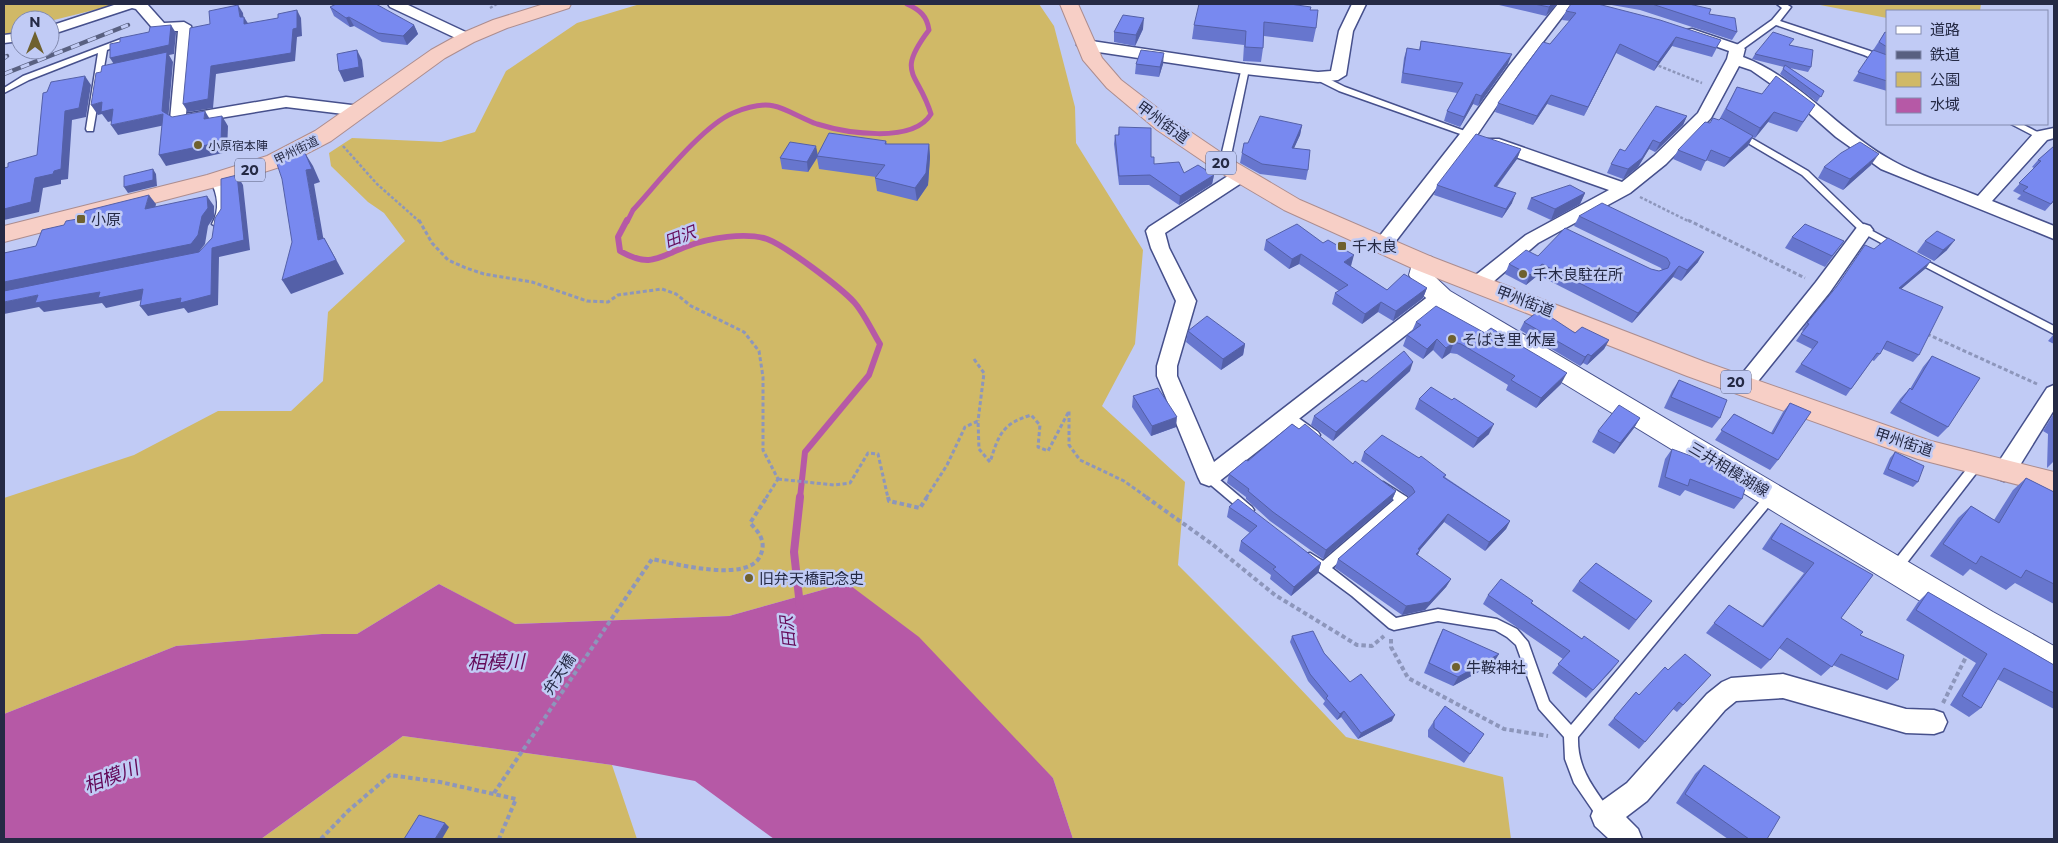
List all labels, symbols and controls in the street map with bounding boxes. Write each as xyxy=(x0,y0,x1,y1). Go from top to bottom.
north arrow xyxy=(10,10,60,60)
legend xyxy=(1886,10,2048,125)
text: N xyxy=(29,13,41,31)
text: 道路 xyxy=(1930,20,1960,39)
text: 鉄道 xyxy=(1930,45,1960,64)
text: 公園 xyxy=(1930,70,1960,89)
text: 水域 xyxy=(1930,95,1960,114)
street label: 甲州街道 xyxy=(1133,97,1193,147)
street label: 甲州街道 xyxy=(271,133,321,167)
place label: 小原宿本陣 xyxy=(208,138,268,153)
marker: 小原宿本陣 xyxy=(192,139,204,151)
road number: 20 xyxy=(1206,152,1236,174)
road number: 20 xyxy=(235,158,265,182)
place label: 小原 xyxy=(91,210,121,229)
marker: 小原 xyxy=(75,213,87,225)
water label: 田沢 xyxy=(662,222,700,252)
place label: 千木良 xyxy=(1352,237,1397,256)
marker: 千木良 xyxy=(1336,240,1348,252)
place label: 千木良駐在所 xyxy=(1533,265,1623,284)
marker: 千木良駐在所 xyxy=(1517,268,1529,280)
street label: 甲州街道 xyxy=(1494,281,1556,321)
place label: そばき里 休屋 xyxy=(1462,330,1556,349)
marker: そばき里 休屋 xyxy=(1446,333,1458,345)
road number: 20 xyxy=(1721,371,1751,394)
street label: 甲州街道 xyxy=(1873,424,1935,460)
street label: 三井相模湖線 xyxy=(1686,438,1772,500)
place label: 旧弁天橋記念史 xyxy=(759,569,864,588)
marker: 旧弁天橋記念史 xyxy=(743,572,755,584)
water label: 田沢 xyxy=(777,613,799,649)
water label: 相模川 xyxy=(467,650,527,674)
street label: 弁天橋 xyxy=(539,650,579,698)
place label: 牛鞍神社 xyxy=(1466,658,1526,677)
marker: 牛鞍神社 xyxy=(1450,661,1462,673)
water label: 相模川 xyxy=(80,755,144,798)

